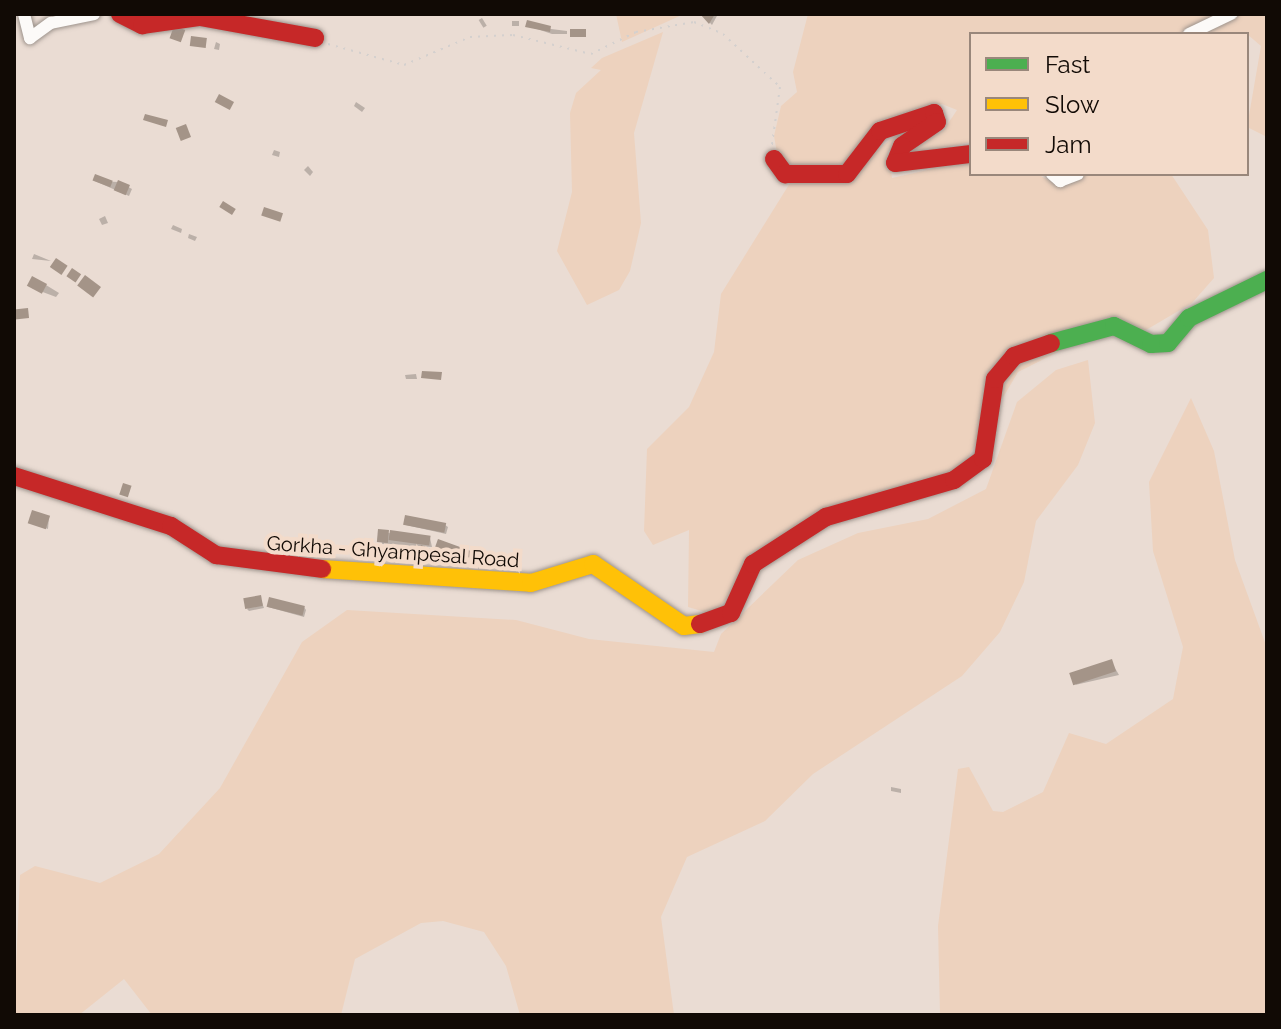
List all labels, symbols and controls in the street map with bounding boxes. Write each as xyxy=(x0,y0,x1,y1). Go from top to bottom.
legend xyxy=(969,32,1249,176)
text: Fast xyxy=(1045,50,1090,79)
text: Slow xyxy=(1045,90,1099,119)
text: Jam xyxy=(1045,130,1091,159)
street label: Gorkha - Ghyampesal Road xyxy=(266,531,520,573)

